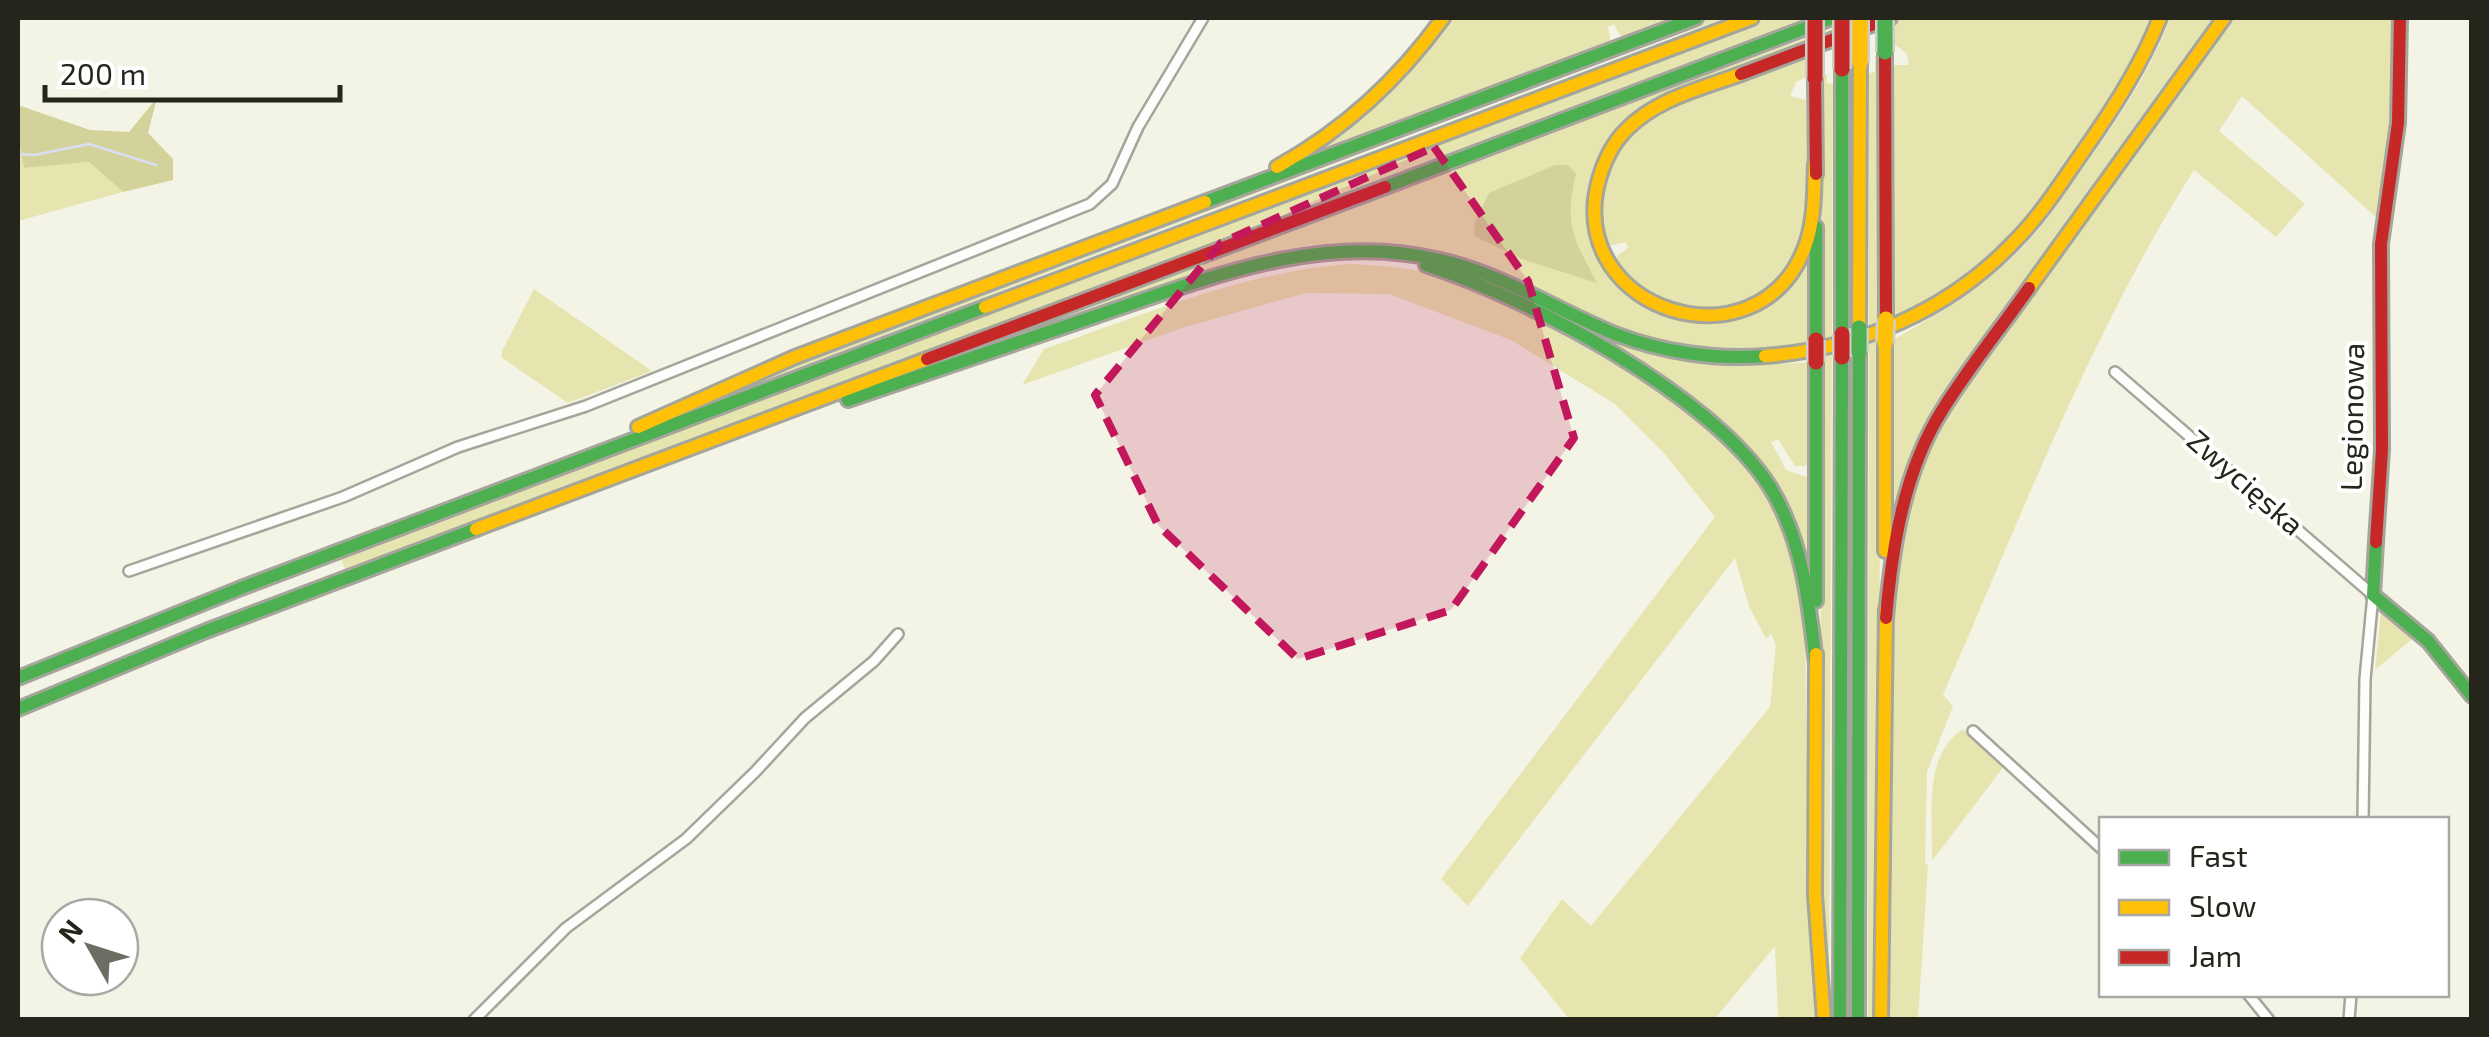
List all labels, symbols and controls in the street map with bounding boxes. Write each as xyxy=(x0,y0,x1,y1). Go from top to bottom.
scale bar xyxy=(45,40,340,102)
text: 200 m xyxy=(60,55,146,91)
street label: Legionowa xyxy=(2332,343,2370,491)
street label: Zwycięska xyxy=(2181,421,2312,542)
legend xyxy=(2099,817,2449,997)
text: Fast xyxy=(2189,837,2248,873)
text: Slow xyxy=(2189,887,2256,923)
north arrow xyxy=(40,897,140,997)
text: N xyxy=(50,912,89,949)
text: Jam xyxy=(2189,937,2242,973)

